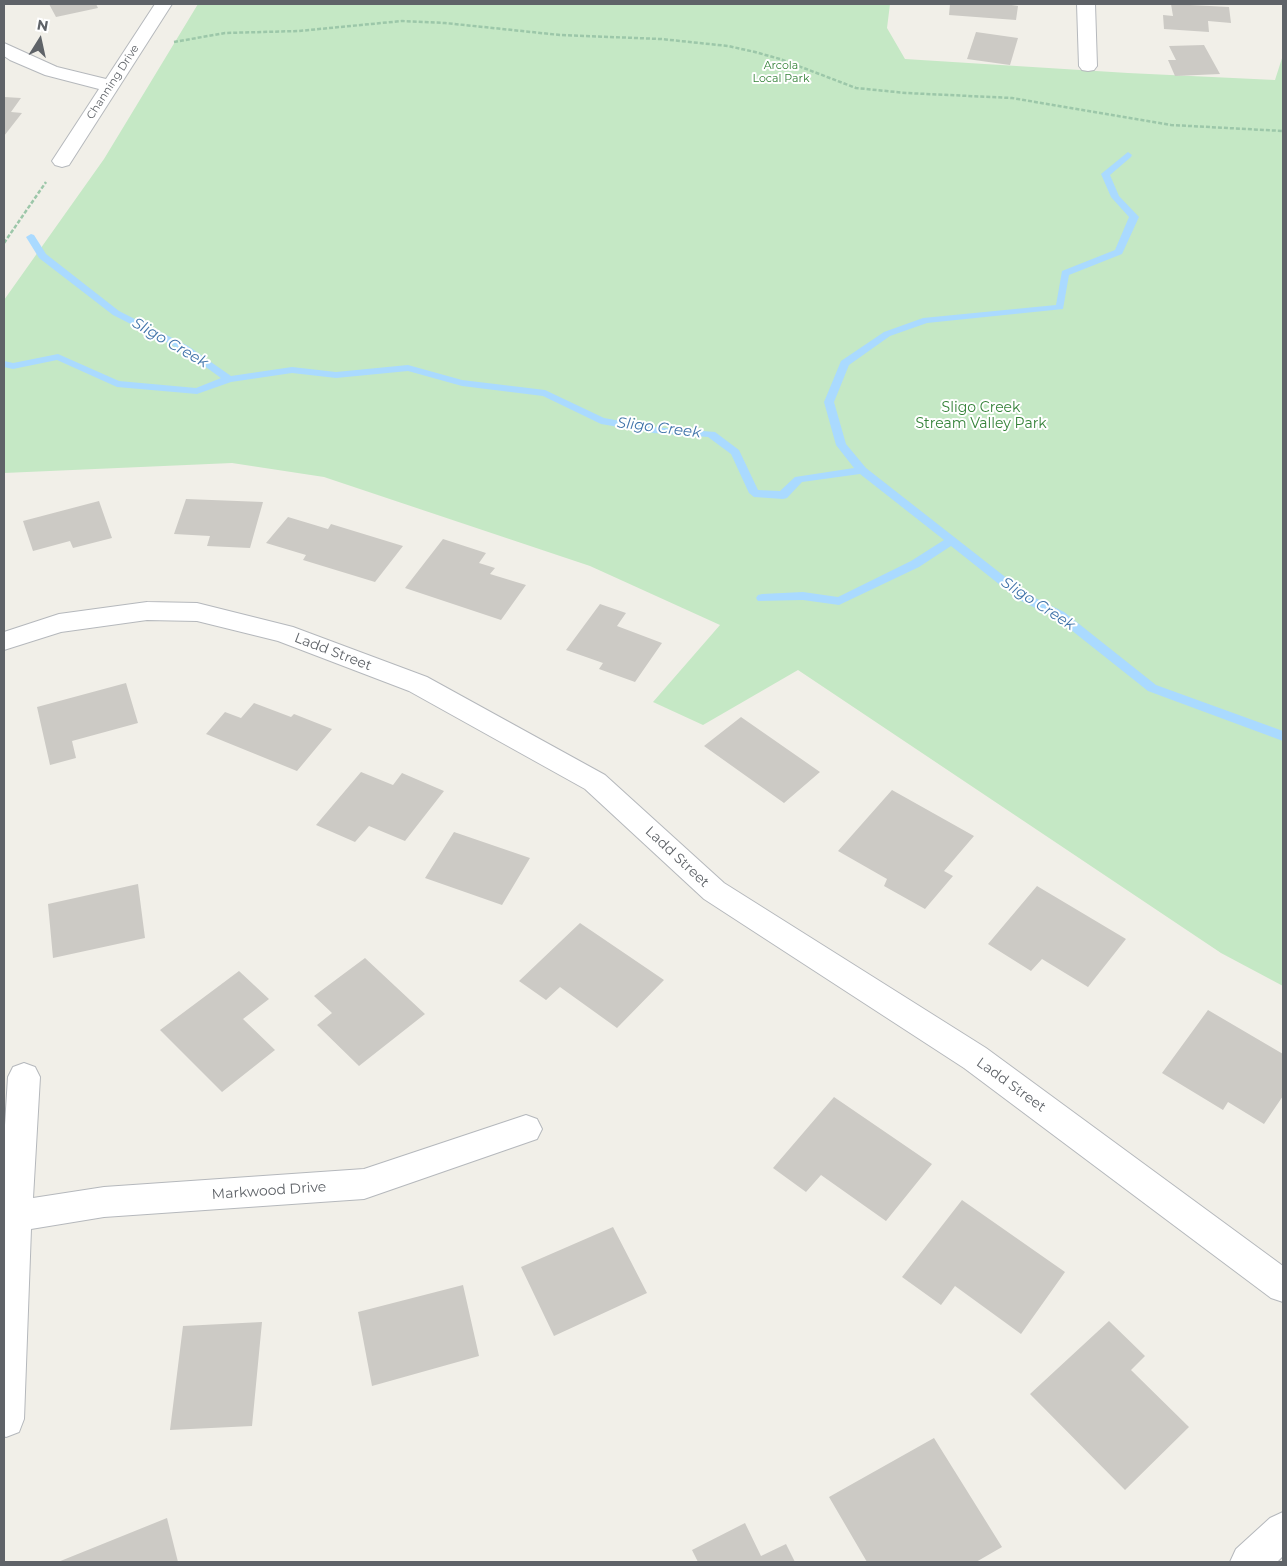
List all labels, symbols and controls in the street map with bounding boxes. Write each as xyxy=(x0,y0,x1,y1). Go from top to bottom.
north arrow xyxy=(15,15,65,65)
text: N xyxy=(35,15,50,35)
street label: Channing Drive xyxy=(84,42,142,122)
park label: Arcola Local Park xyxy=(753,59,809,85)
water label: Sligo Creek xyxy=(129,314,211,372)
park label: Sligo Creek Stream Valley Park xyxy=(915,400,1047,432)
water label: Sligo Creek xyxy=(616,414,702,442)
water label: Sligo Creek xyxy=(998,573,1078,635)
street label: Ladd Street xyxy=(292,630,374,674)
street label: Ladd Street xyxy=(641,823,713,891)
street label: Ladd Street xyxy=(973,1054,1049,1116)
street label: Markwood Drive xyxy=(211,1179,327,1203)

